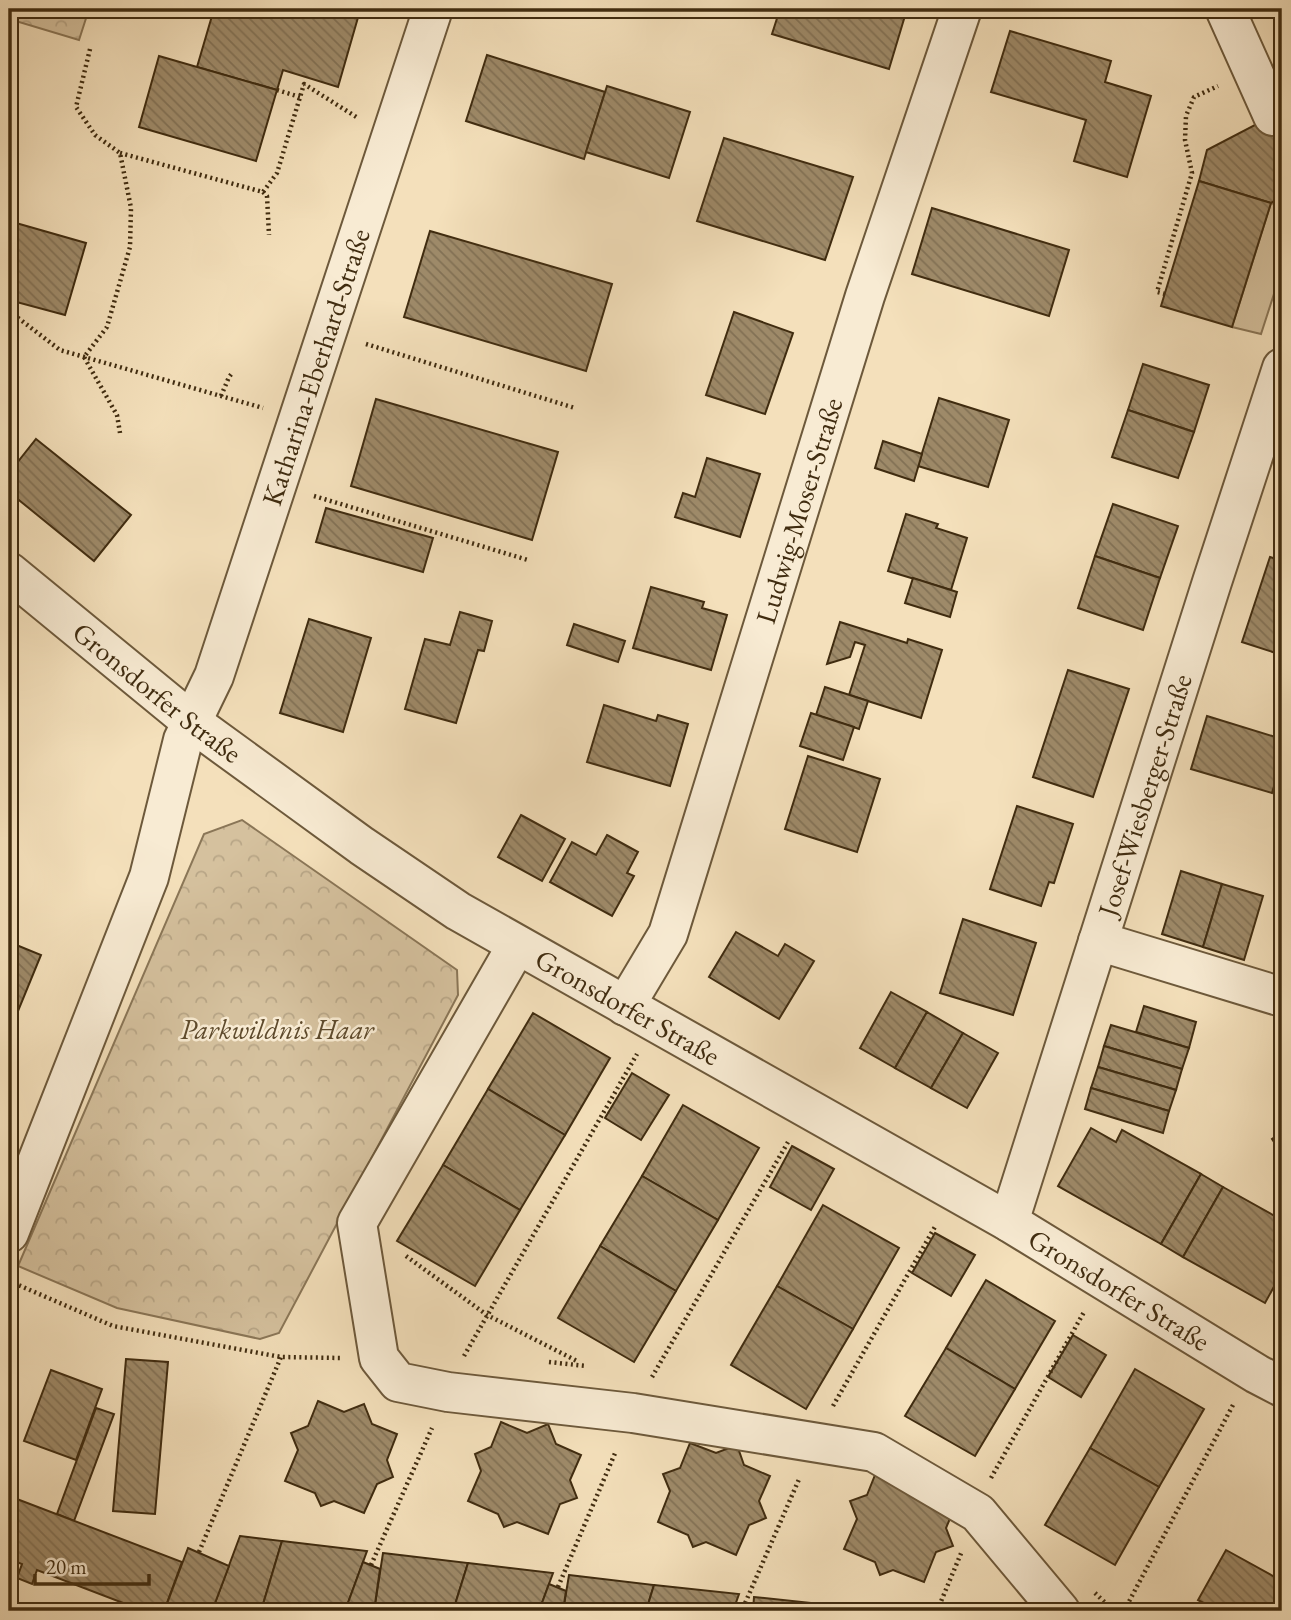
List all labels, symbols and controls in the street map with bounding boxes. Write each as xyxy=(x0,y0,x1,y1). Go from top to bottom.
street label: Katharina-Eberhard-Straße xyxy=(253,224,378,510)
street label: Ludwig-Moser-Straße xyxy=(747,393,851,628)
street label: Gronsdorfer Straße xyxy=(65,614,249,771)
street label: Josef-Wiesberger-Straße xyxy=(1089,669,1200,923)
street label: Gronsdorfer Straße xyxy=(529,940,727,1073)
park label: Parkwildnis Haar xyxy=(180,1011,375,1047)
street label: Gronsdorfer Straße xyxy=(1022,1220,1217,1359)
scale bar xyxy=(35,1543,149,1587)
text: 20 m xyxy=(46,1553,87,1580)

